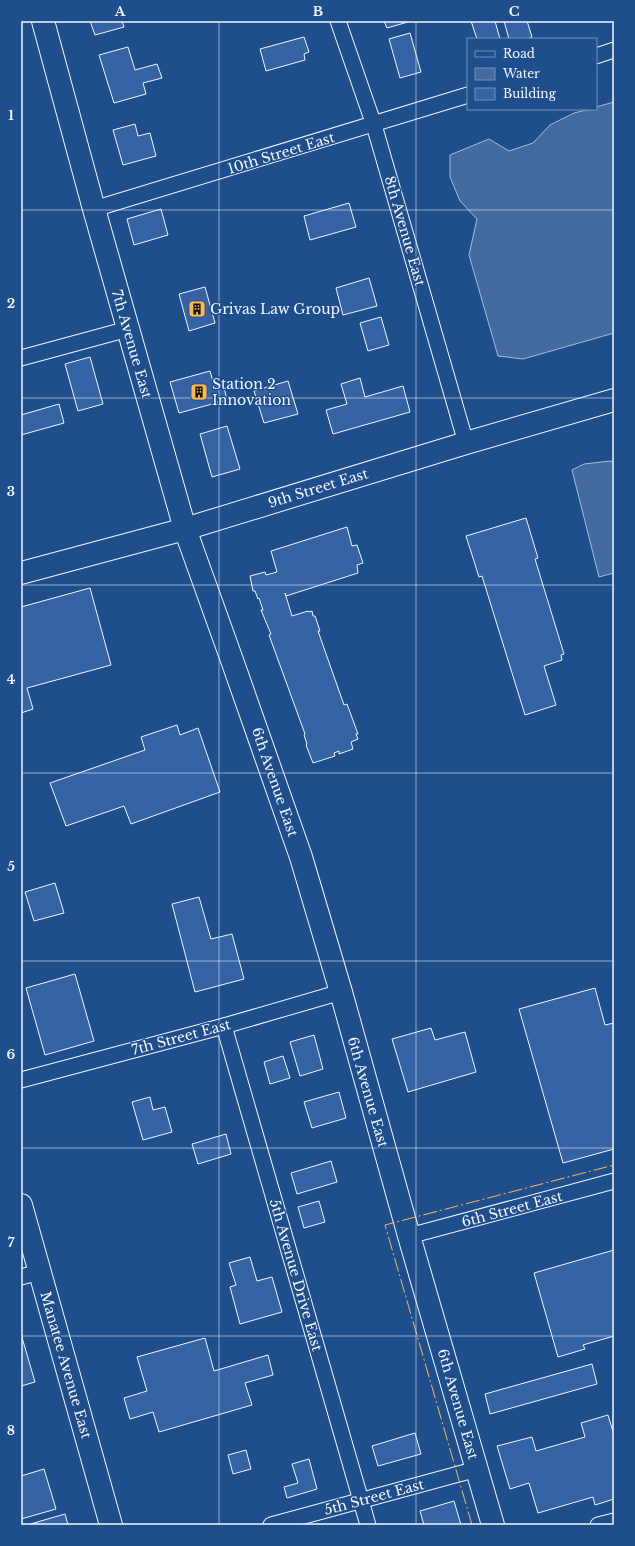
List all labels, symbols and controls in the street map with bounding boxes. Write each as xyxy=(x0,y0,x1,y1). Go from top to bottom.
text: A xyxy=(114,3,126,20)
text: B xyxy=(313,3,323,20)
text: C xyxy=(509,3,520,20)
legend xyxy=(467,38,597,110)
text: Road xyxy=(503,46,535,61)
text: Water xyxy=(502,66,540,81)
text: Building xyxy=(503,86,557,101)
text: 1 xyxy=(8,107,14,124)
street label: 10th Street East xyxy=(225,128,337,178)
street label: 8th Avenue East xyxy=(381,174,430,289)
street label: 7th Avenue East xyxy=(108,288,156,401)
text: 2 xyxy=(7,295,15,312)
building icon: Grivas Law Group xyxy=(187,299,207,319)
place label: Grivas Law Group xyxy=(210,300,340,318)
place label: Station 2 Innovation xyxy=(212,375,291,409)
building icon: Station 2 Innovation xyxy=(189,382,209,402)
street label: 9th Street East xyxy=(266,464,371,512)
text: 3 xyxy=(7,483,15,500)
text: 4 xyxy=(7,671,16,688)
street label: 6th Avenue East xyxy=(248,725,302,840)
text: 5 xyxy=(7,858,15,875)
street label: 7th Street East xyxy=(130,1015,233,1059)
street label: 6th Avenue East xyxy=(344,1035,393,1150)
text: 6 xyxy=(7,1046,16,1063)
street label: 6th Street East xyxy=(460,1187,565,1231)
street label: 5th Avenue Drive East xyxy=(266,1197,327,1354)
text: 7 xyxy=(8,1234,15,1251)
street label: Manatee Avenue East xyxy=(36,1289,96,1441)
street label: 6th Avenue East xyxy=(434,1347,483,1462)
text: 8 xyxy=(7,1422,15,1439)
street label: 5th Street East xyxy=(322,1475,427,1519)

